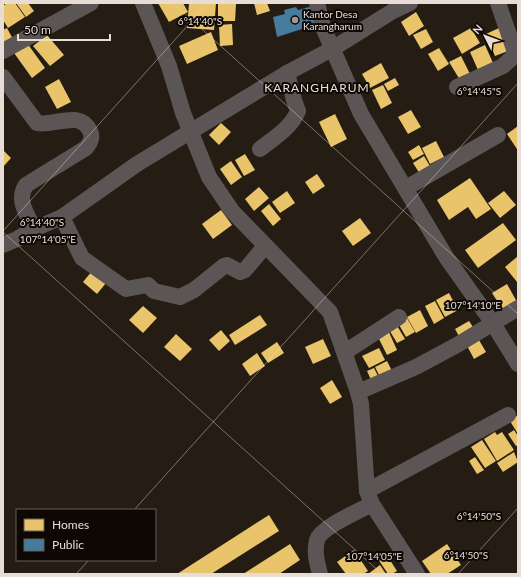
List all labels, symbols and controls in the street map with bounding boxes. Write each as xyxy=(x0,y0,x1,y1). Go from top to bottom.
place label: Kantor Desa Karangharum xyxy=(303,8,362,32)
text: 6°14'40"S xyxy=(178,15,222,27)
marker: Kantor Desa Karangharum xyxy=(290,15,300,25)
scale bar xyxy=(18,16,110,42)
north arrow xyxy=(465,16,505,56)
text: N xyxy=(470,21,485,36)
text: 50 m xyxy=(24,22,51,37)
district label: KARANGHARUM xyxy=(264,80,370,95)
text: 6°14'45"S xyxy=(457,85,501,97)
text: 6°14'40"S xyxy=(20,216,64,228)
text: 107°14'05"E xyxy=(20,233,76,245)
text: 107°14'10"E xyxy=(445,299,501,311)
legend xyxy=(16,509,156,561)
text: 6°14'50"S xyxy=(457,510,501,522)
text: Homes xyxy=(52,517,89,532)
text: Public xyxy=(52,537,84,552)
text: 6°14'50"S xyxy=(444,549,488,561)
text: 107°14'05"E xyxy=(346,550,402,562)

